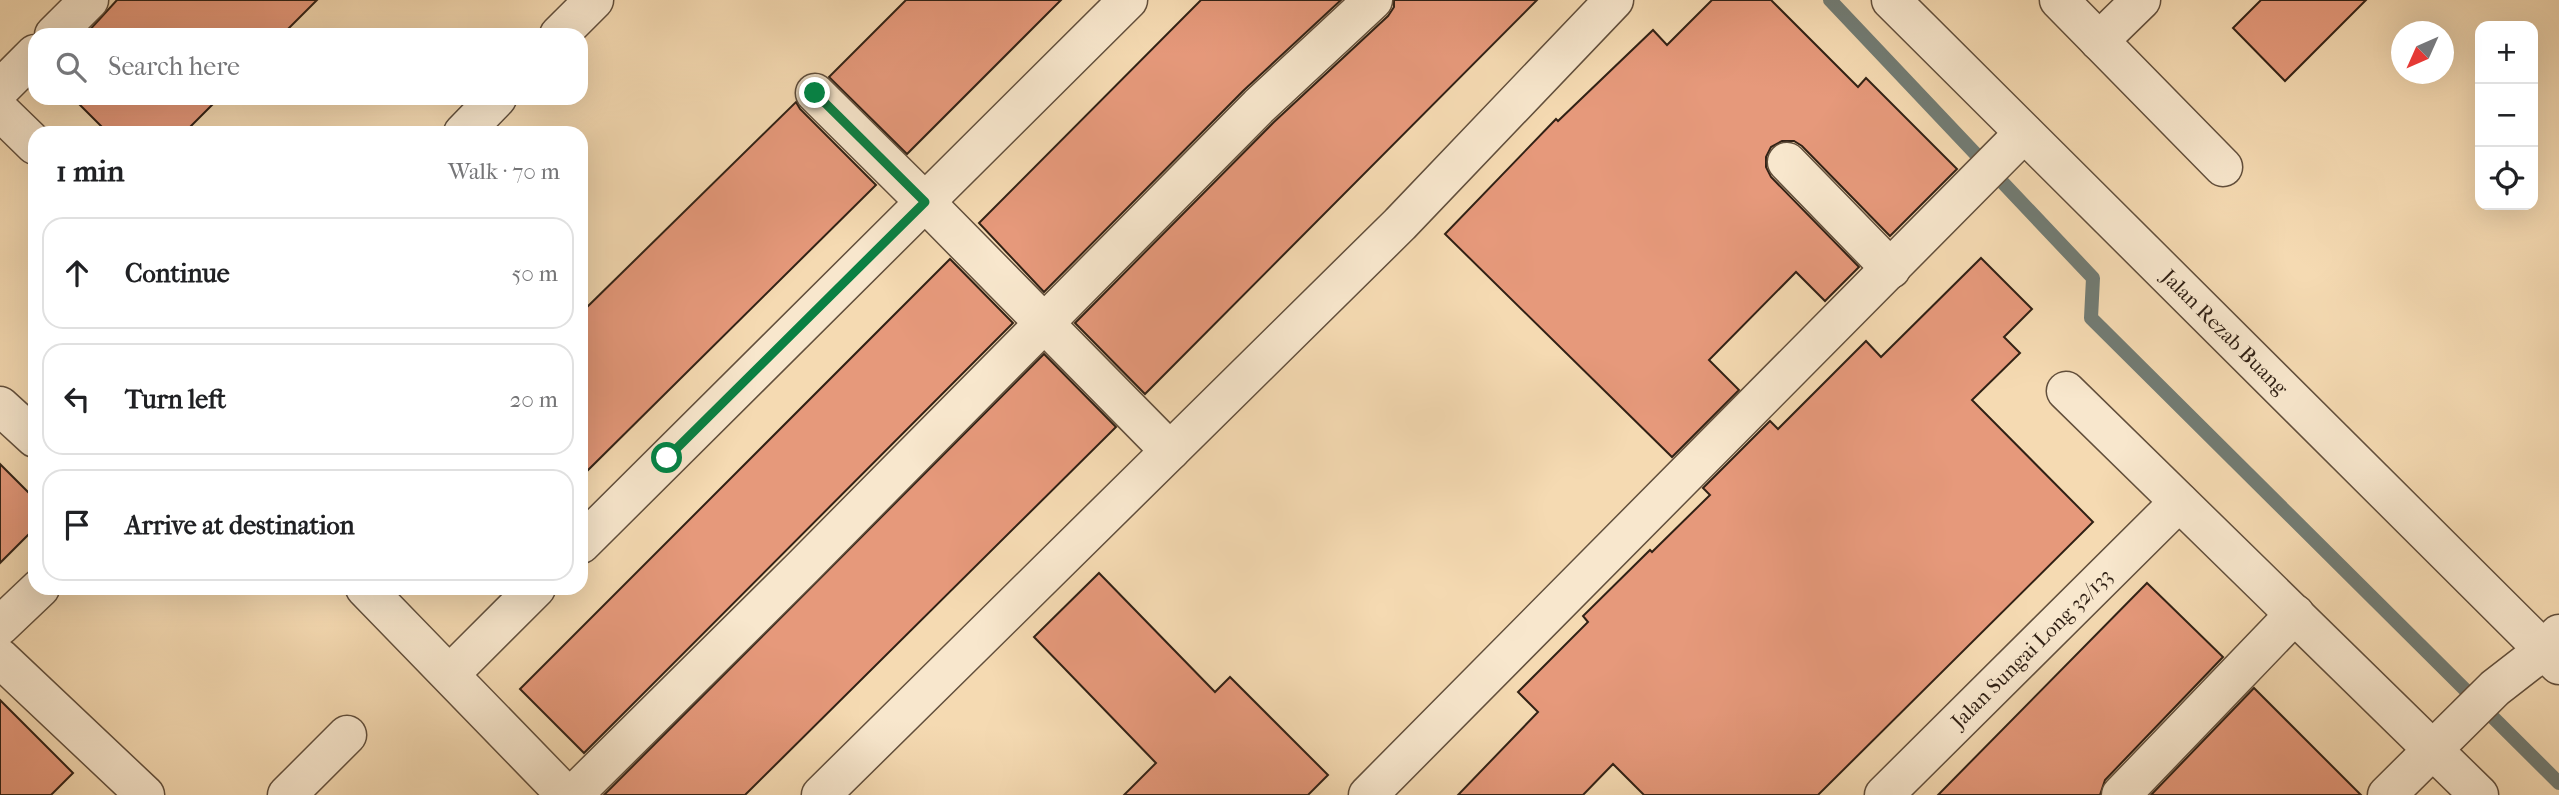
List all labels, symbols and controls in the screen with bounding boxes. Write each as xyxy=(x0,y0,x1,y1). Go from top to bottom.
north arrow xyxy=(2391,21,2454,84)
map controls xyxy=(2475,21,2538,210)
button: + xyxy=(2475,21,2538,84)
search box xyxy=(28,28,588,105)
icon: search xyxy=(52,48,90,86)
text: Search here xyxy=(108,51,240,82)
route end xyxy=(799,77,830,108)
button: − xyxy=(2475,84,2538,147)
button: locate xyxy=(2475,147,2538,210)
text: 1 min xyxy=(56,154,124,189)
text: Walk · 70 m xyxy=(448,158,560,185)
icon: ahead xyxy=(58,254,96,292)
text: Continue xyxy=(125,258,230,289)
text: 50 m xyxy=(511,260,558,287)
street label: Jalan Rezab Buang xyxy=(2155,263,2293,401)
icon: left xyxy=(58,380,96,418)
text: Turn left xyxy=(125,384,226,415)
text: 20 m xyxy=(509,386,558,413)
route start xyxy=(651,442,682,473)
icon: arrive xyxy=(58,506,96,544)
text: Arrive at destination xyxy=(125,510,355,541)
street label: Jalan Sungai Long 32/133 xyxy=(1945,564,2117,735)

